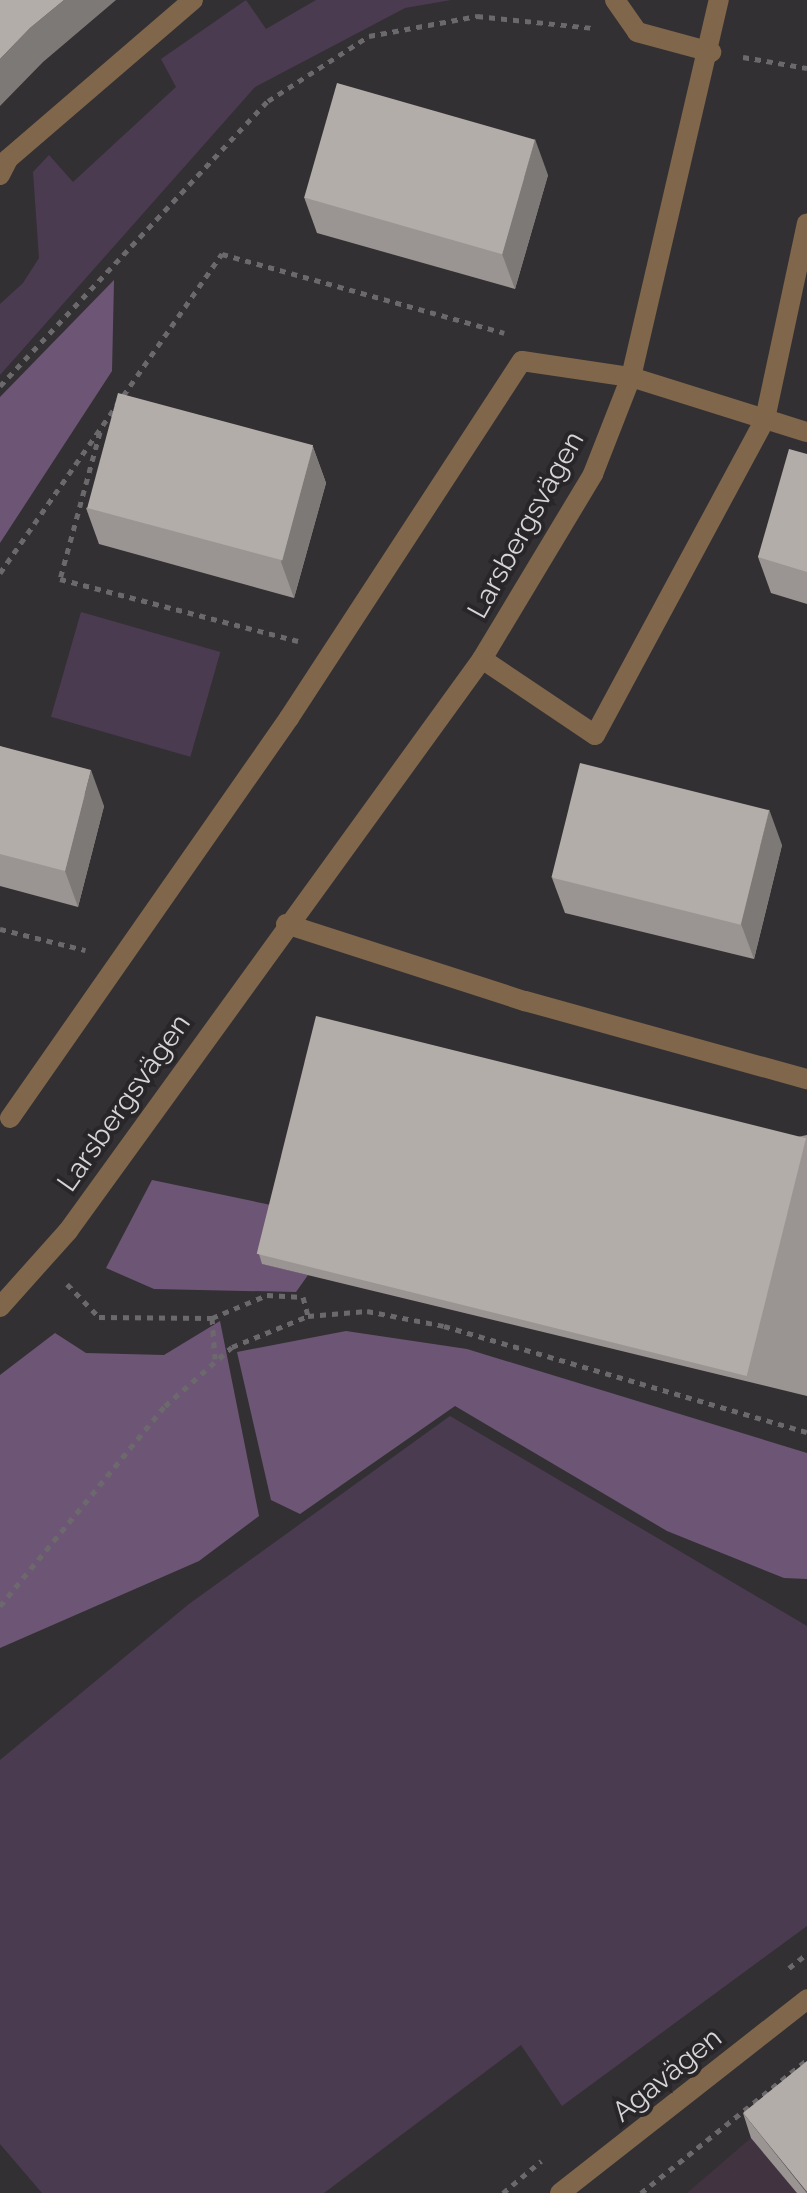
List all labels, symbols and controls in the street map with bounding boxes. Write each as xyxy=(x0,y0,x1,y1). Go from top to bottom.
street label: Larsbergsvägen xyxy=(461,426,591,624)
street label: Larsbergsvägen xyxy=(50,1008,198,1198)
street label: Agavägen xyxy=(606,2021,728,2129)

